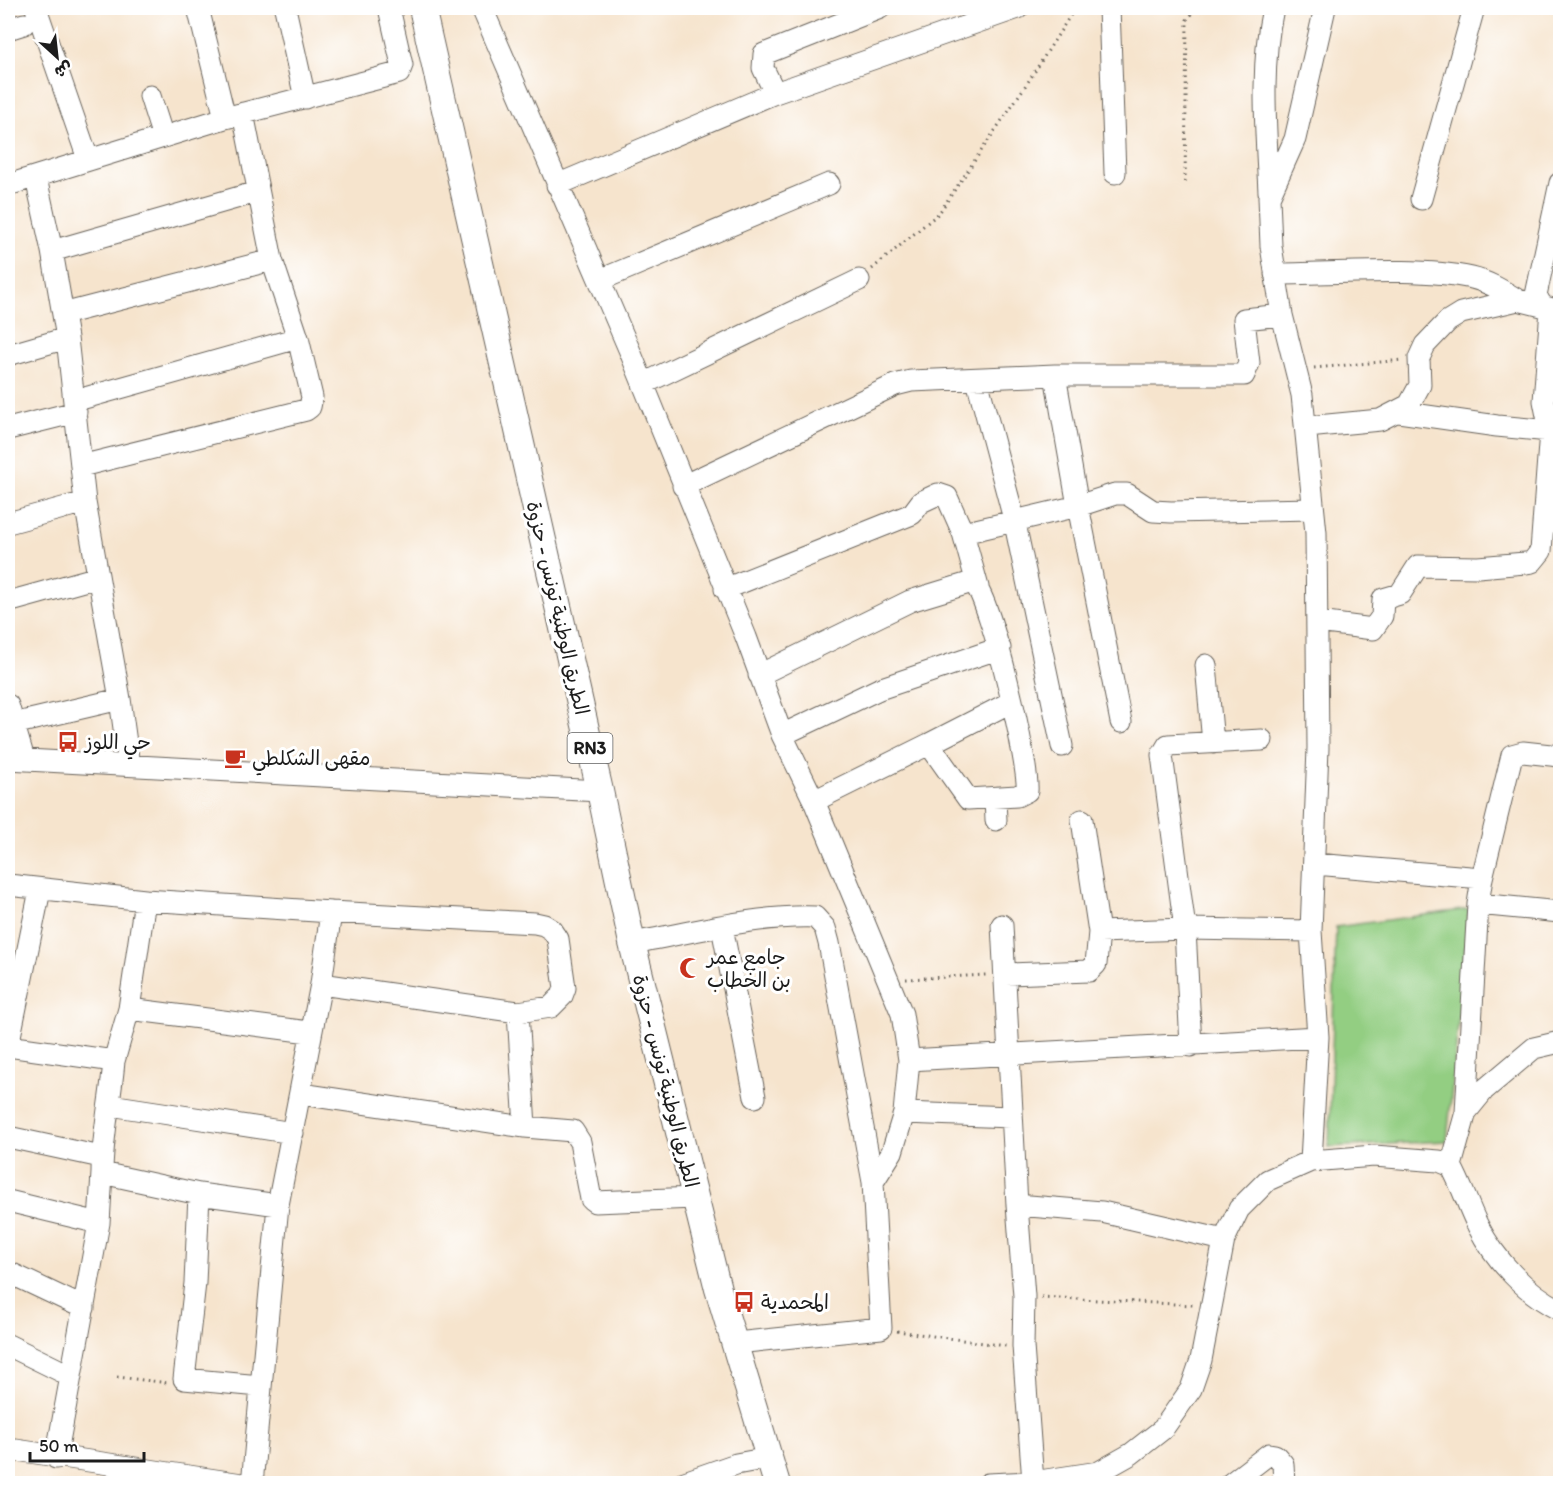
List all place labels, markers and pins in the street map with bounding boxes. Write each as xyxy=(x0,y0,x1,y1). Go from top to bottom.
bus stop icon: حي اللوز xyxy=(56,730,80,754)
place label: حي اللوز xyxy=(83,730,151,760)
cafe icon: مقهى الشكلطي xyxy=(223,746,247,770)
place label: مقهى الشكلطي xyxy=(252,746,370,776)
place label: جامع عمر بن الخطاب xyxy=(705,945,791,992)
mosque icon: جامع عمر بن الخطاب xyxy=(678,956,702,980)
bus stop icon: المحمدية xyxy=(732,1290,756,1314)
place label: المحمدية xyxy=(761,1290,829,1314)

